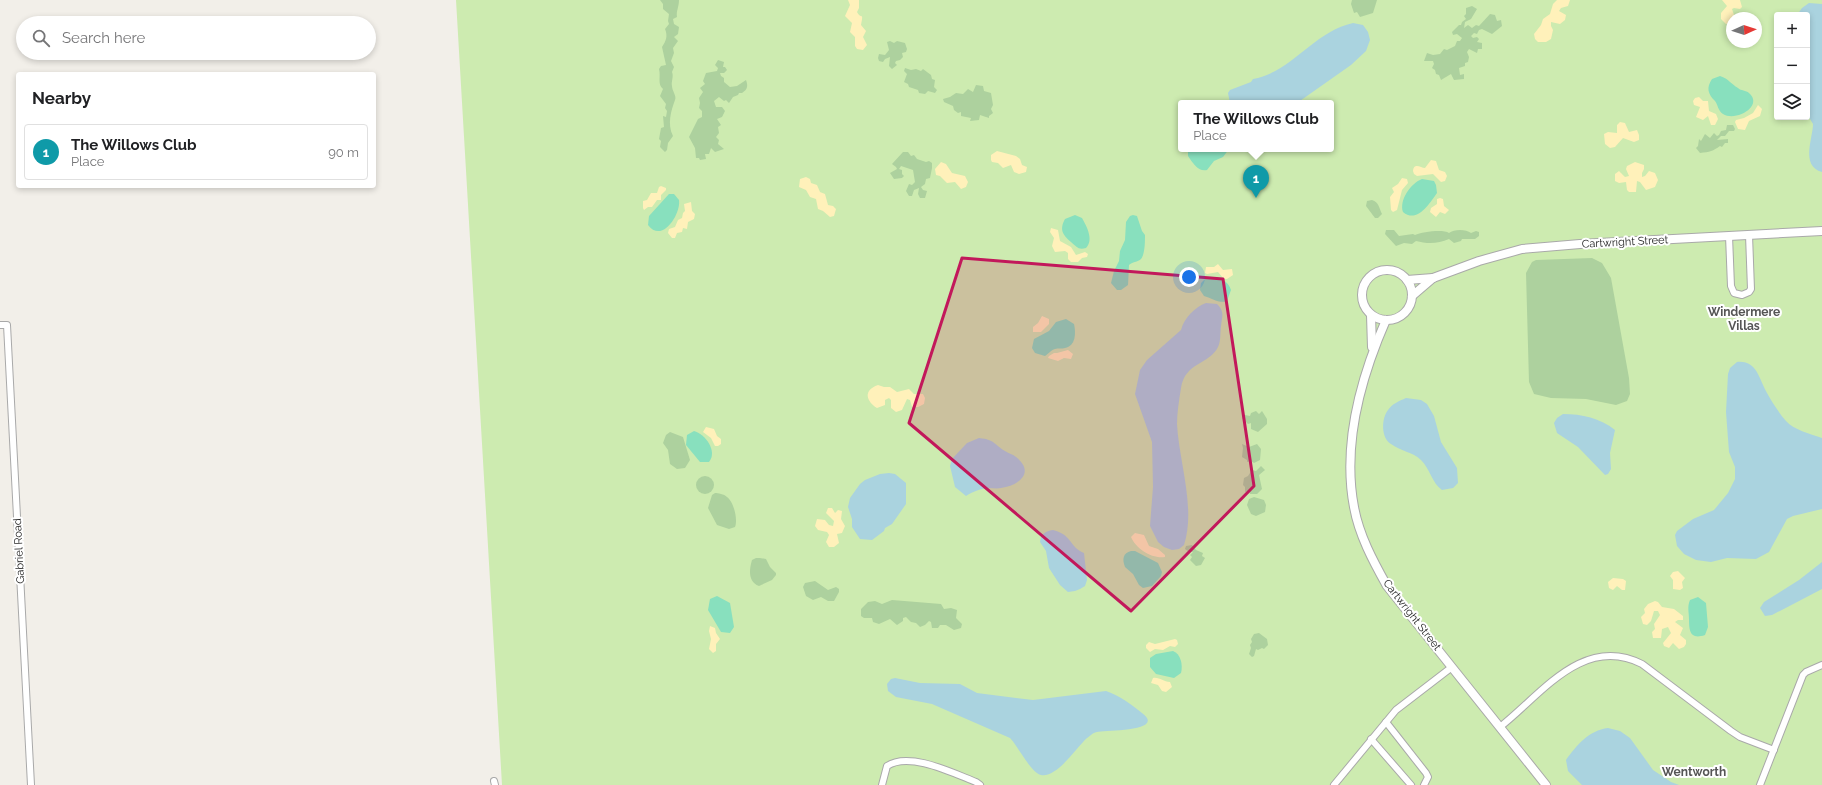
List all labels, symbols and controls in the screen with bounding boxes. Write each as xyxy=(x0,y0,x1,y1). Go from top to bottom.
north arrow xyxy=(1726,12,1762,48)
map controls xyxy=(1774,12,1810,120)
button: + xyxy=(1774,12,1810,48)
search box xyxy=(16,16,376,60)
icon: search xyxy=(30,27,52,49)
text: Search here xyxy=(62,29,145,47)
button: − xyxy=(1774,48,1810,84)
button: layers xyxy=(1774,84,1810,120)
text: Nearby xyxy=(32,88,91,108)
popup xyxy=(1178,100,1334,152)
text: The Willows Club xyxy=(1193,110,1319,128)
text: Place xyxy=(1193,128,1227,143)
text: The Willows Club xyxy=(71,136,197,154)
text: 1 xyxy=(43,145,49,160)
text: 90 m xyxy=(328,145,359,160)
text: Place xyxy=(71,154,104,169)
pin: 1 xyxy=(1243,165,1269,198)
street label: Cartwright Street xyxy=(1582,233,1669,251)
your location xyxy=(1179,267,1199,287)
district label: Windermere Villas xyxy=(1708,305,1780,333)
street label: Gabriel Road xyxy=(11,518,27,584)
street label: Cartwright Street xyxy=(1380,577,1444,653)
district label: Wentworth xyxy=(1662,765,1726,779)

